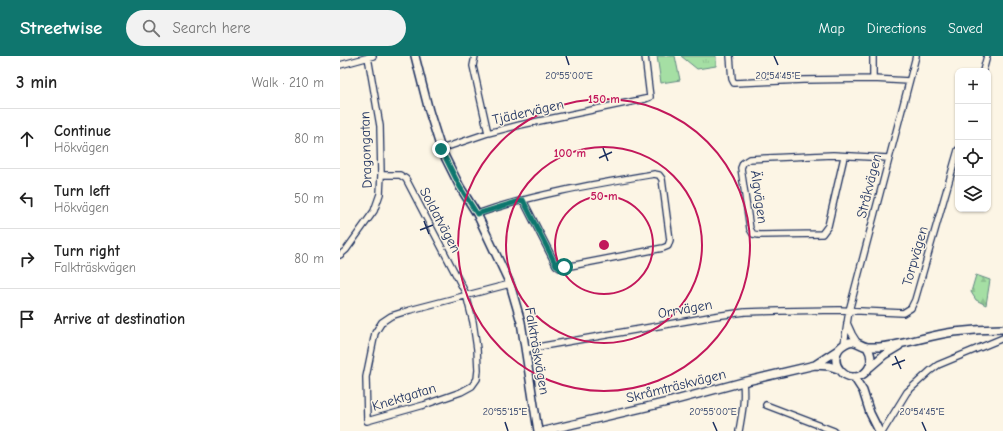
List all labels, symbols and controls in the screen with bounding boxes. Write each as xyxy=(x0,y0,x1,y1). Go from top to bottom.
search box xyxy=(126,10,406,46)
text: Streetwise xyxy=(20,17,102,39)
icon: search xyxy=(140,17,162,39)
text: Search here xyxy=(172,19,250,37)
text: Map xyxy=(818,20,845,37)
text: Directions xyxy=(867,20,926,37)
text: Saved xyxy=(948,20,983,37)
map controls xyxy=(955,68,991,212)
button: + xyxy=(955,68,991,104)
text: 20°55'00"E xyxy=(545,70,593,82)
text: 20°54'45"E xyxy=(755,70,801,82)
text: 3 min xyxy=(16,73,57,92)
text: Walk · 210 m xyxy=(252,75,324,90)
text: 150 m xyxy=(588,92,620,106)
street label: Tjädervägen xyxy=(491,96,565,128)
button: − xyxy=(955,104,991,140)
street label: Dragongatan xyxy=(356,111,376,189)
text: Continue xyxy=(54,122,111,140)
icon: ahead xyxy=(16,128,38,150)
text: 80 m xyxy=(294,131,324,146)
text: Hökvägen xyxy=(54,140,109,155)
route end xyxy=(432,140,450,158)
button: locate xyxy=(955,140,991,176)
text: 100 m xyxy=(554,146,586,160)
street label: Stråkvägen xyxy=(853,152,885,220)
street label: Älgvägen xyxy=(747,169,771,225)
button: layers xyxy=(955,176,991,212)
text: Turn left xyxy=(54,182,110,200)
street label: Soldatvägen xyxy=(416,184,464,256)
icon: left xyxy=(16,188,38,210)
text: 50 m xyxy=(590,189,618,203)
text: 50 m xyxy=(294,191,324,206)
text: Hökvägen xyxy=(54,200,109,215)
street label: Torpvägen xyxy=(898,224,932,288)
centre of rings xyxy=(597,238,611,252)
text: Turn right xyxy=(54,242,120,260)
icon: right xyxy=(16,248,38,270)
text: 80 m xyxy=(294,251,324,266)
route start xyxy=(555,258,573,276)
text: Falkträskvägen xyxy=(54,260,136,275)
street label: Orrvägen xyxy=(656,296,714,322)
street label: Falkträskvägen xyxy=(521,306,553,396)
icon: arrive xyxy=(16,308,38,330)
text: Arrive at destination xyxy=(54,310,185,328)
street label: Skråmträskvägen xyxy=(624,365,728,407)
street label: Knektgatan xyxy=(370,379,438,415)
text: 20°55'15"E xyxy=(483,406,527,418)
text: 20°55'00"E xyxy=(689,406,737,418)
text: 20°54'45"E xyxy=(899,406,945,418)

